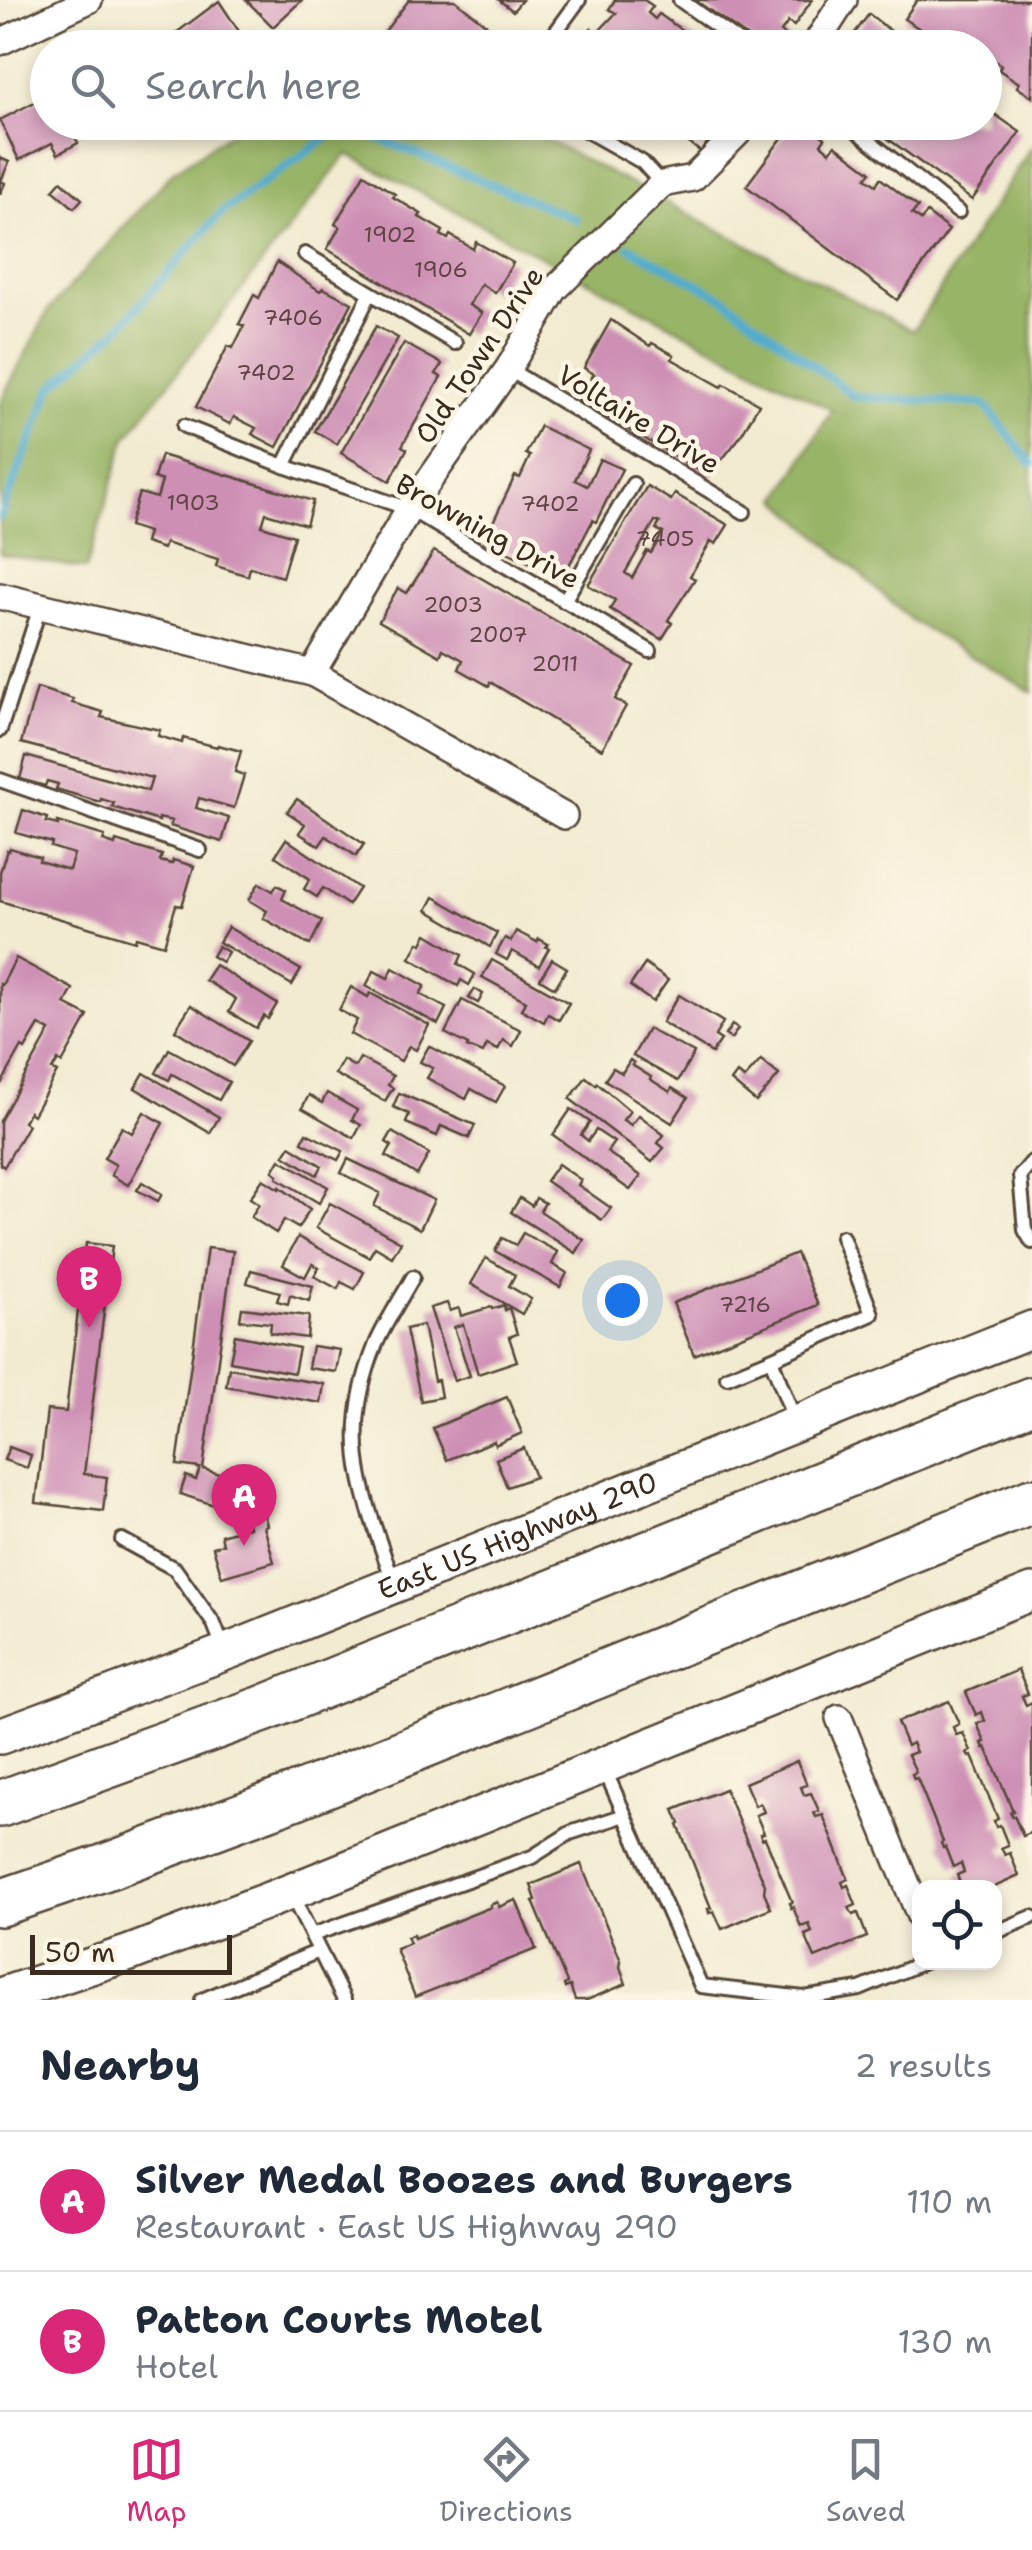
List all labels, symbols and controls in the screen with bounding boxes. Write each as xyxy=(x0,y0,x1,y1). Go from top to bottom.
search box xyxy=(30,30,1002,140)
icon: search xyxy=(65,58,120,113)
text: Search here xyxy=(145,60,362,111)
house number: 1902 xyxy=(364,220,416,249)
house number: 1906 xyxy=(414,255,468,284)
street label: Old Town Drive xyxy=(406,259,552,451)
house number: 7406 xyxy=(263,303,323,332)
street label: Voltaire Drive xyxy=(550,355,728,483)
house number: 7402 xyxy=(236,358,296,387)
street label: Browning Drive xyxy=(389,465,587,597)
house number: 1903 xyxy=(166,488,220,517)
house number: 7402 xyxy=(520,489,580,518)
house number: 7405 xyxy=(636,524,694,553)
house number: 2003 xyxy=(423,590,483,619)
house number: 2007 xyxy=(468,620,528,649)
house number: 2011 xyxy=(531,649,579,678)
pin: B xyxy=(56,1246,122,1328)
your location xyxy=(597,1275,648,1326)
house number: 7216 xyxy=(719,1290,771,1319)
street label: East US Highway 290 xyxy=(372,1462,663,1609)
pin: A xyxy=(212,1464,276,1546)
map controls xyxy=(912,1880,1002,1970)
button: locate xyxy=(912,1880,1002,1970)
scale bar xyxy=(30,1930,232,1974)
text: 50 m xyxy=(45,1933,115,1971)
text: Nearby xyxy=(40,2037,200,2093)
text: 2 results xyxy=(855,2044,992,2087)
text: Silver Medal Boozes and Burgers xyxy=(135,2154,793,2205)
text: A xyxy=(60,2180,85,2223)
text: 110 m xyxy=(906,2180,992,2223)
text: Restaurant · East US Highway 290 xyxy=(135,2205,678,2248)
text: Patton Courts Motel xyxy=(135,2294,543,2345)
text: B xyxy=(63,2320,82,2363)
text: 130 m xyxy=(897,2320,992,2363)
text: Hotel xyxy=(135,2345,218,2388)
tab: Map xyxy=(127,2432,186,2530)
tab: Directions xyxy=(439,2432,573,2530)
tab: Saved xyxy=(826,2432,905,2530)

